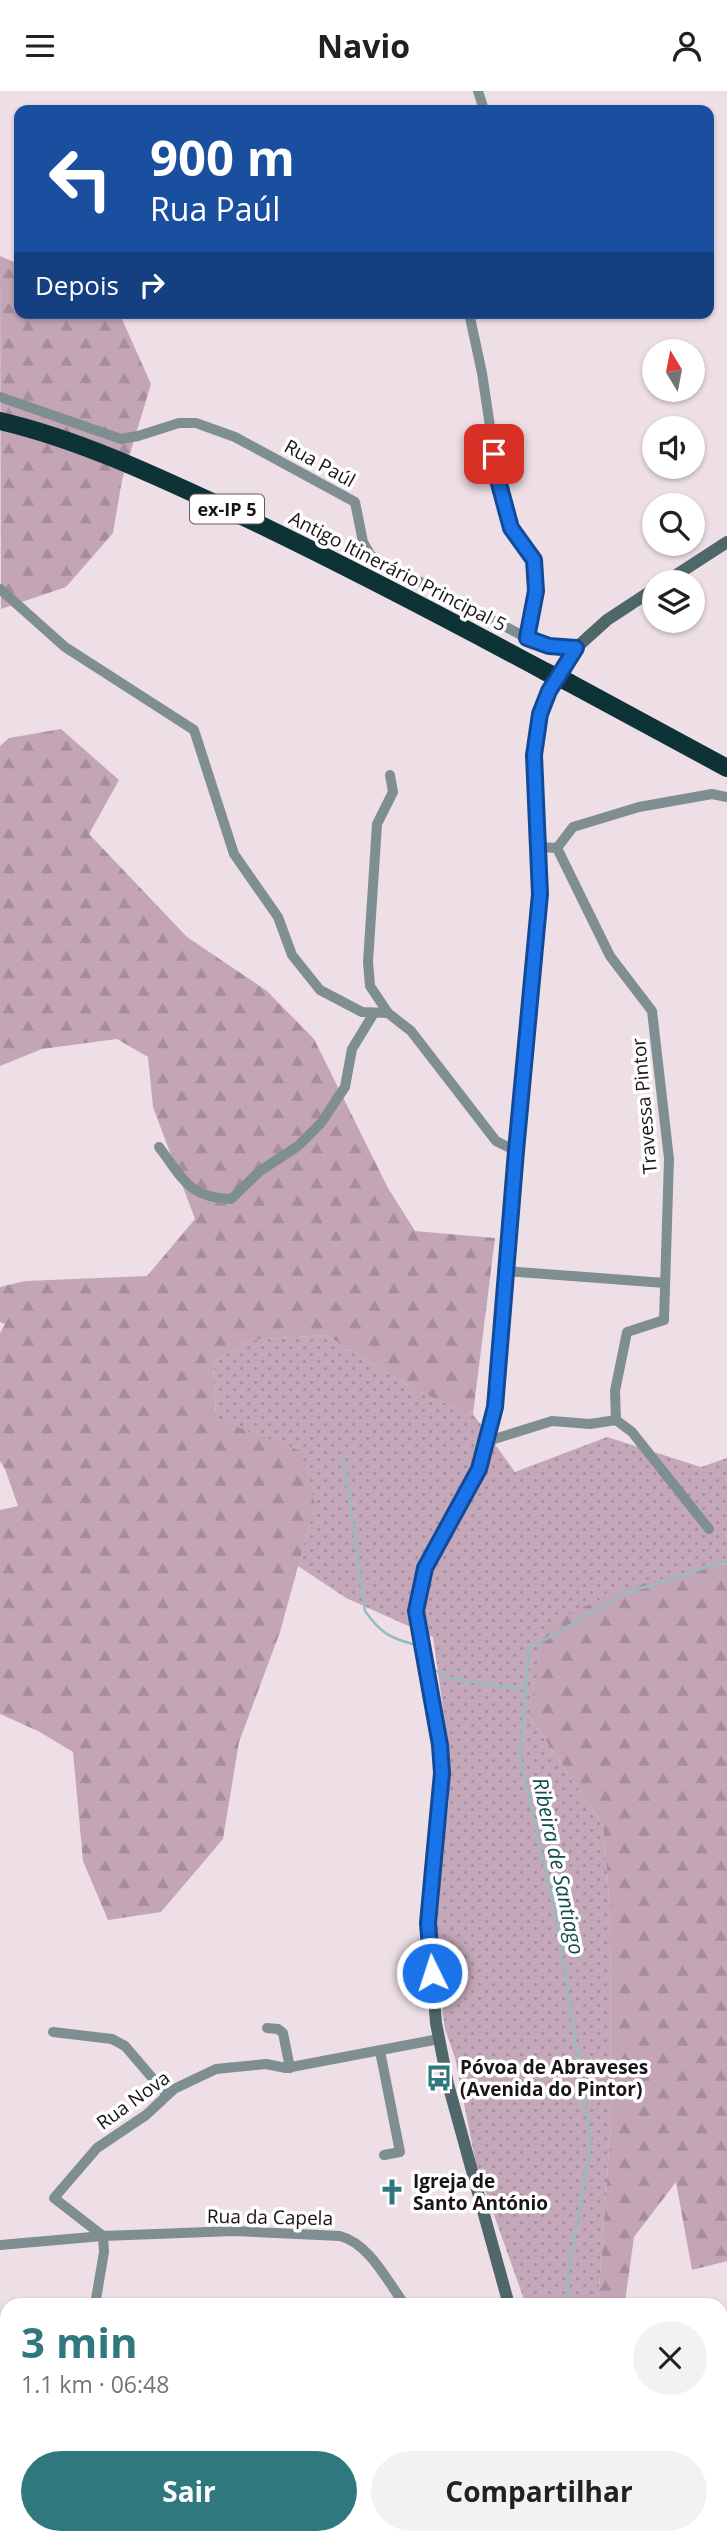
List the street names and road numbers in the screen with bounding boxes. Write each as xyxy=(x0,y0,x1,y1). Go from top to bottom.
street label: Rua Paúl xyxy=(280,433,360,493)
road number: ex-IP 5 xyxy=(190,495,264,523)
street label: Antigo Itinerário Principal 5 xyxy=(285,505,511,637)
street label: Travessa Pintor xyxy=(625,1037,663,1175)
street label: Rua Nova xyxy=(91,2065,175,2135)
street label: Rua da Capela xyxy=(207,2203,333,2231)

